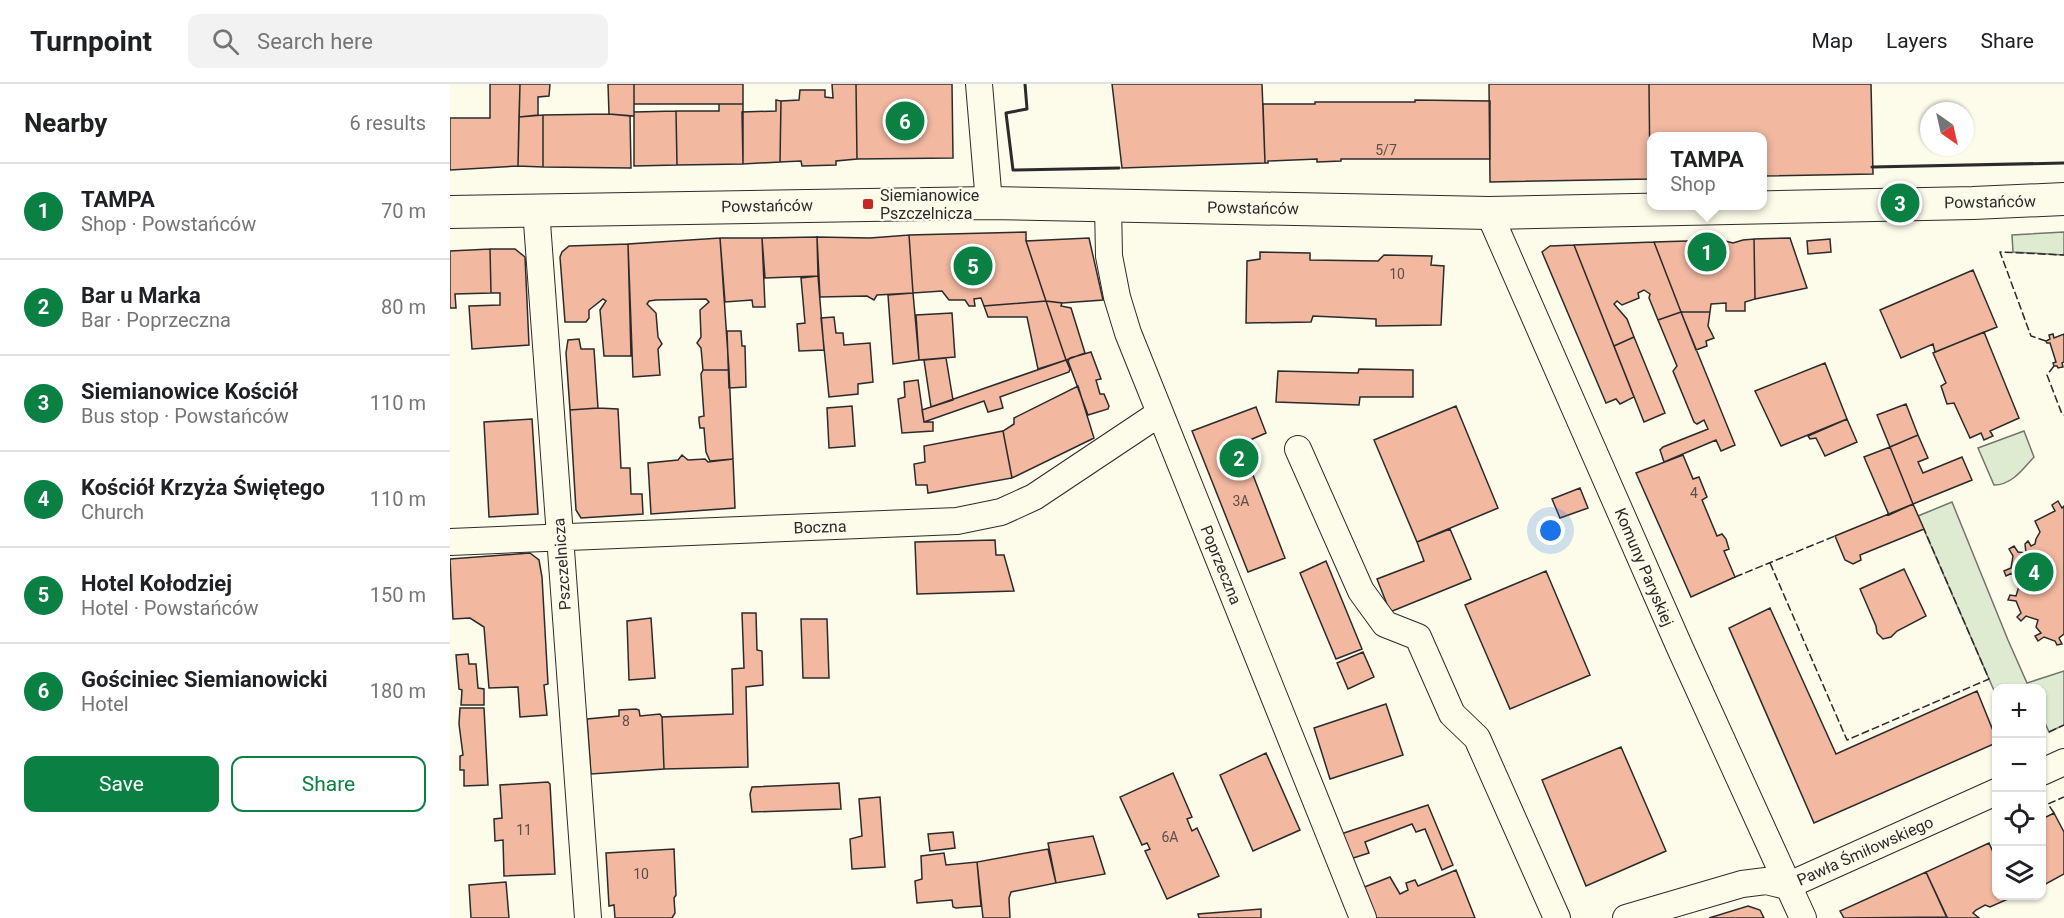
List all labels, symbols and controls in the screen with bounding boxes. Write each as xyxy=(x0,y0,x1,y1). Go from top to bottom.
search box xyxy=(188,14,608,68)
text: Turnpoint xyxy=(30,25,152,58)
icon: search xyxy=(209,25,242,58)
text: Search here xyxy=(257,29,373,54)
text: Map xyxy=(1811,29,1853,53)
text: Layers xyxy=(1886,29,1947,53)
text: Share xyxy=(1980,29,2034,53)
pin: 6 xyxy=(886,99,924,144)
north arrow xyxy=(1920,102,1974,156)
text: Nearby xyxy=(24,108,107,138)
text: 6 results xyxy=(350,111,426,135)
popup xyxy=(1647,132,1767,210)
house number: 5/7 xyxy=(1375,142,1397,158)
text: TAMPA xyxy=(1670,147,1744,172)
text: Shop xyxy=(1670,172,1716,196)
pin: 3 xyxy=(1880,180,1920,226)
place label: Siemianowice Pszczelnicza xyxy=(880,186,979,223)
text: TAMPA xyxy=(81,187,155,212)
street label: Powstańców xyxy=(1944,192,2036,212)
street label: Powstańców xyxy=(721,196,813,216)
marker: Siemianowice Pszczelnicza xyxy=(861,197,875,211)
street label: Powstańców xyxy=(1207,198,1299,218)
text: 1 xyxy=(38,199,49,223)
text: 70 m xyxy=(381,199,426,223)
text: Shop · Powstańców xyxy=(81,212,256,236)
pin: 1 xyxy=(1688,230,1726,274)
pin: 5 xyxy=(954,244,992,288)
house number: 10 xyxy=(1389,266,1405,282)
text: Bar u Marka xyxy=(81,283,201,308)
text: 2 xyxy=(38,295,49,319)
text: 80 m xyxy=(381,295,426,319)
text: Bar · Poprzeczna xyxy=(81,308,231,332)
text: Siemianowice Kościół xyxy=(81,379,298,404)
text: 3 xyxy=(38,391,49,415)
text: 110 m xyxy=(370,391,426,415)
text: Bus stop · Powstańców xyxy=(81,404,289,428)
pin: 2 xyxy=(1220,436,1258,481)
text: Kościół Krzyża Świętego xyxy=(81,475,325,500)
house number: 4 xyxy=(1690,485,1698,501)
text: 4 xyxy=(38,487,49,511)
text: 110 m xyxy=(370,487,426,511)
house number: 3A xyxy=(1232,493,1250,509)
text: Church xyxy=(81,500,144,524)
street label: Komuny Paryskiej xyxy=(1611,505,1677,629)
your location xyxy=(1536,516,1565,545)
street label: Pszczelnicza xyxy=(549,517,575,611)
street label: Boczna xyxy=(793,517,847,537)
street label: Poprzeczna xyxy=(1197,523,1245,607)
pin: 4 xyxy=(2014,550,2054,594)
text: Hotel Kołodziej xyxy=(81,571,232,596)
text: 5 xyxy=(38,583,49,607)
text: 150 m xyxy=(370,583,426,607)
text: Hotel · Powstańców xyxy=(81,596,258,620)
text: Gościniec Siemianowicki xyxy=(81,667,328,692)
text: 6 xyxy=(38,679,49,703)
text: 180 m xyxy=(370,679,426,703)
map controls xyxy=(1992,684,2046,900)
button: + xyxy=(1992,684,2046,738)
text: Hotel xyxy=(81,692,129,716)
house number: 8 xyxy=(622,713,630,729)
button: − xyxy=(1992,738,2046,792)
button: Save xyxy=(24,756,219,812)
button: Share xyxy=(231,756,426,812)
button: locate xyxy=(1992,792,2046,846)
street label: Pawła Śmiłowskiego xyxy=(1793,811,1936,890)
house number: 11 xyxy=(516,822,532,838)
house number: 6A xyxy=(1161,829,1179,845)
button: layers xyxy=(1992,846,2046,900)
house number: 10 xyxy=(633,866,649,882)

